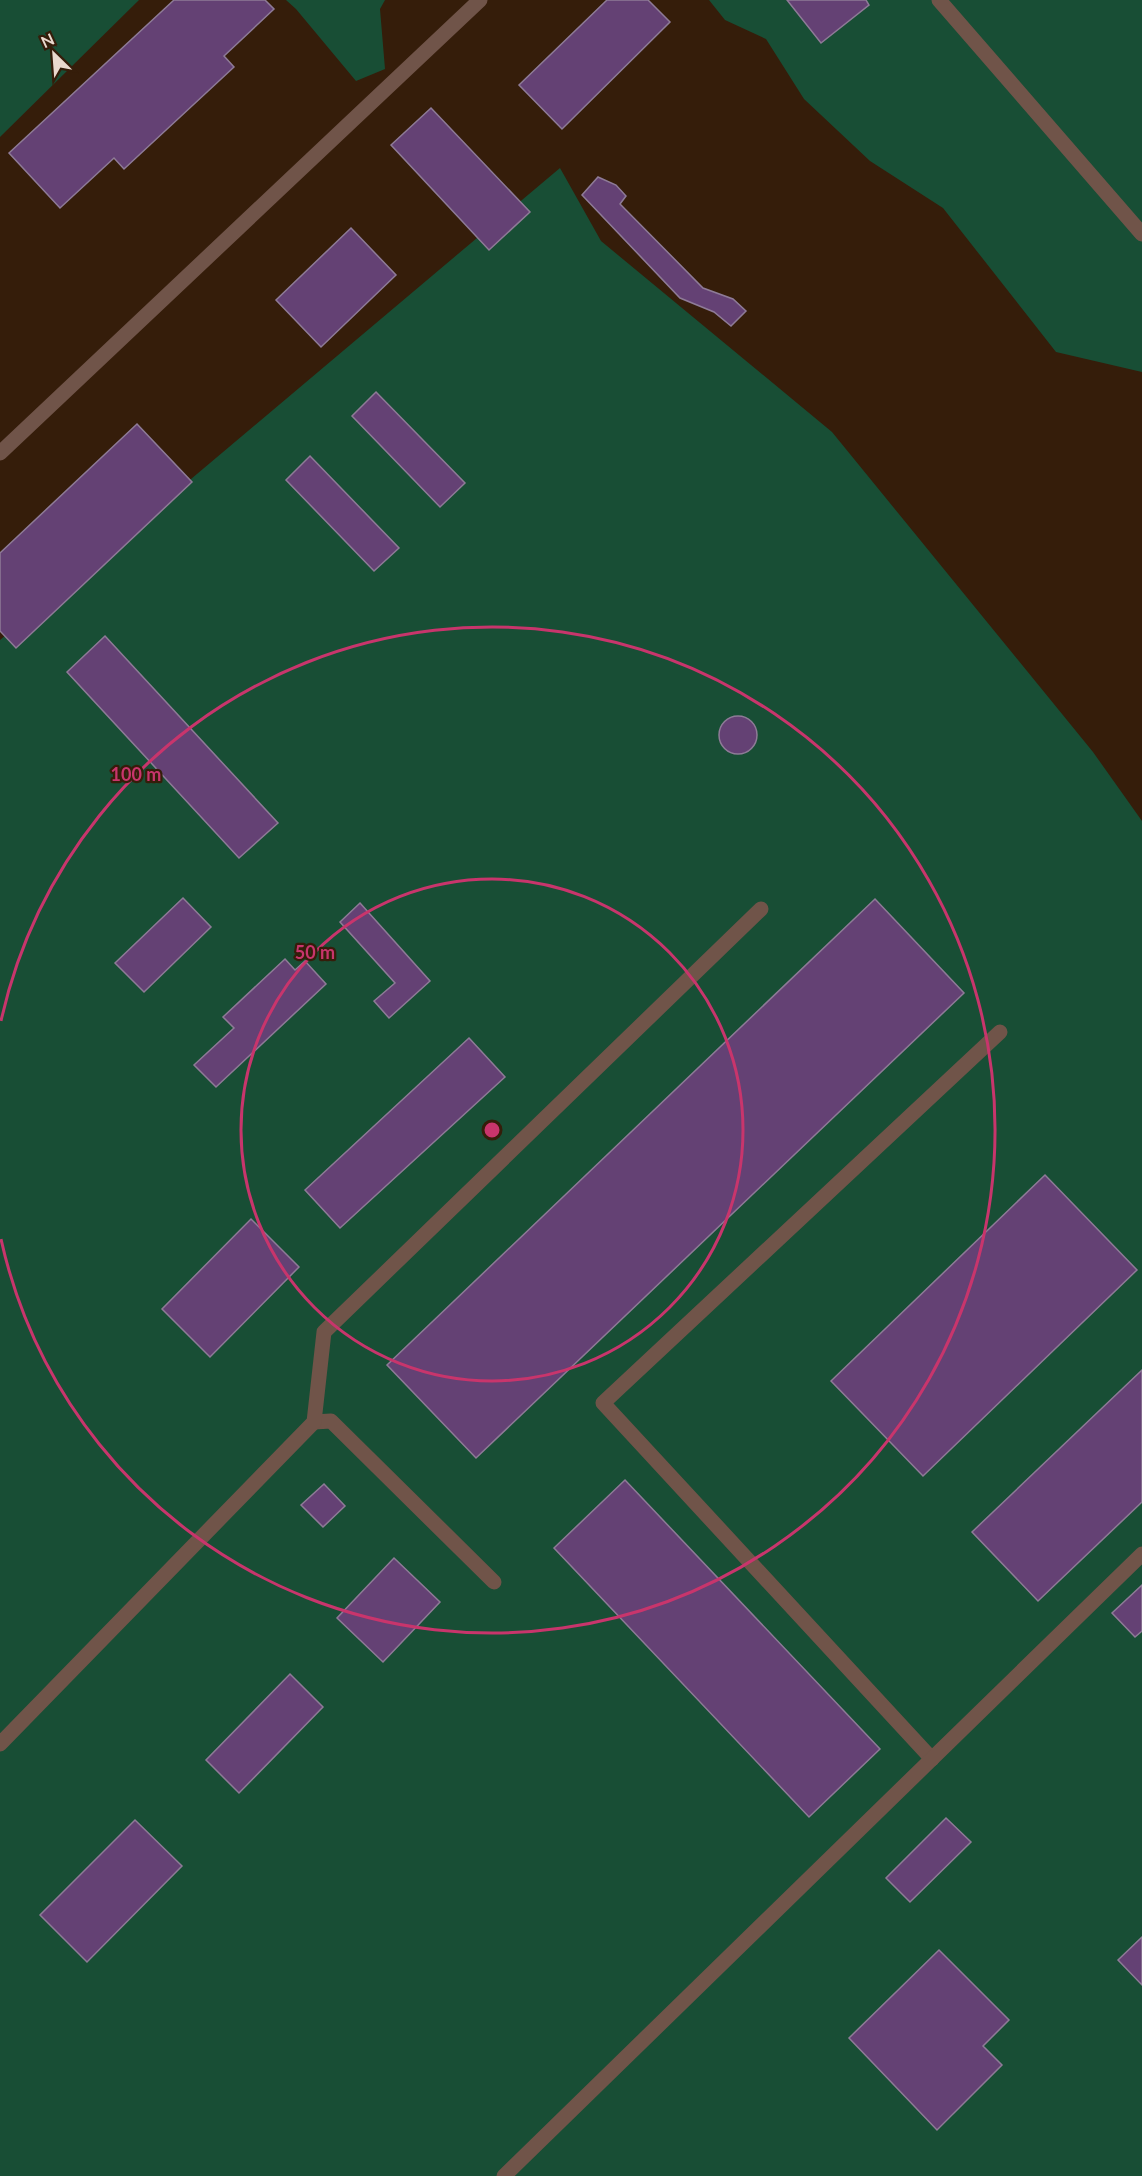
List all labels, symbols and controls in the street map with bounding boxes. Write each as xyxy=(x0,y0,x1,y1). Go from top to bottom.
north arrow xyxy=(24,24,84,84)
text: N xyxy=(38,29,57,51)
text: 100 m xyxy=(111,763,161,785)
text: 50 m xyxy=(295,941,335,963)
centre of rings xyxy=(482,1120,502,1140)

